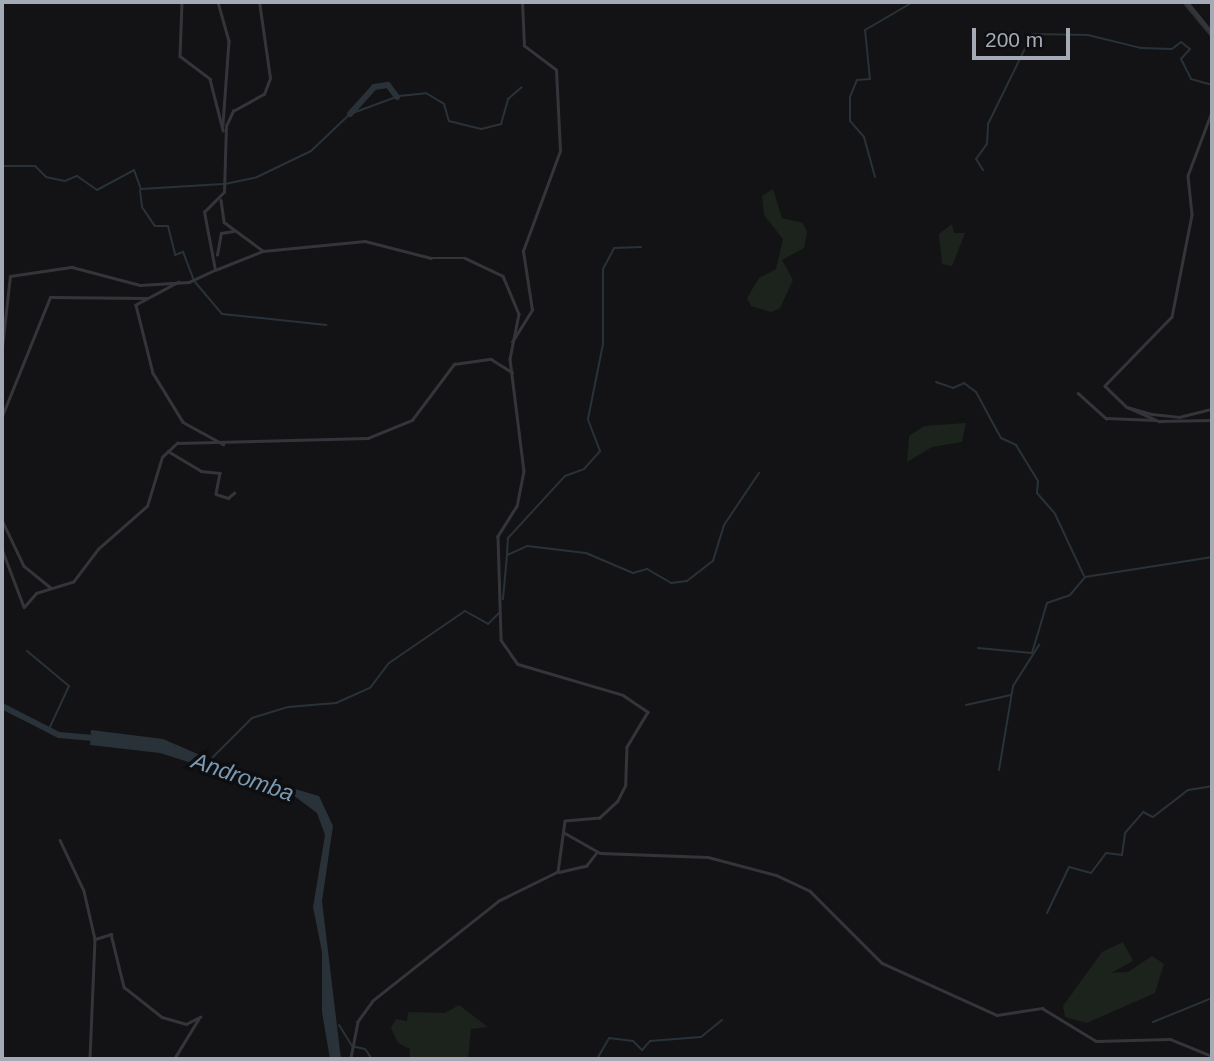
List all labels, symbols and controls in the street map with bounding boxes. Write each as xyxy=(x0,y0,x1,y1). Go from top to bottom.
scale bar xyxy=(976,14,1074,58)
text: 200 m xyxy=(985,28,1043,51)
water label: Andromba xyxy=(188,747,298,807)

